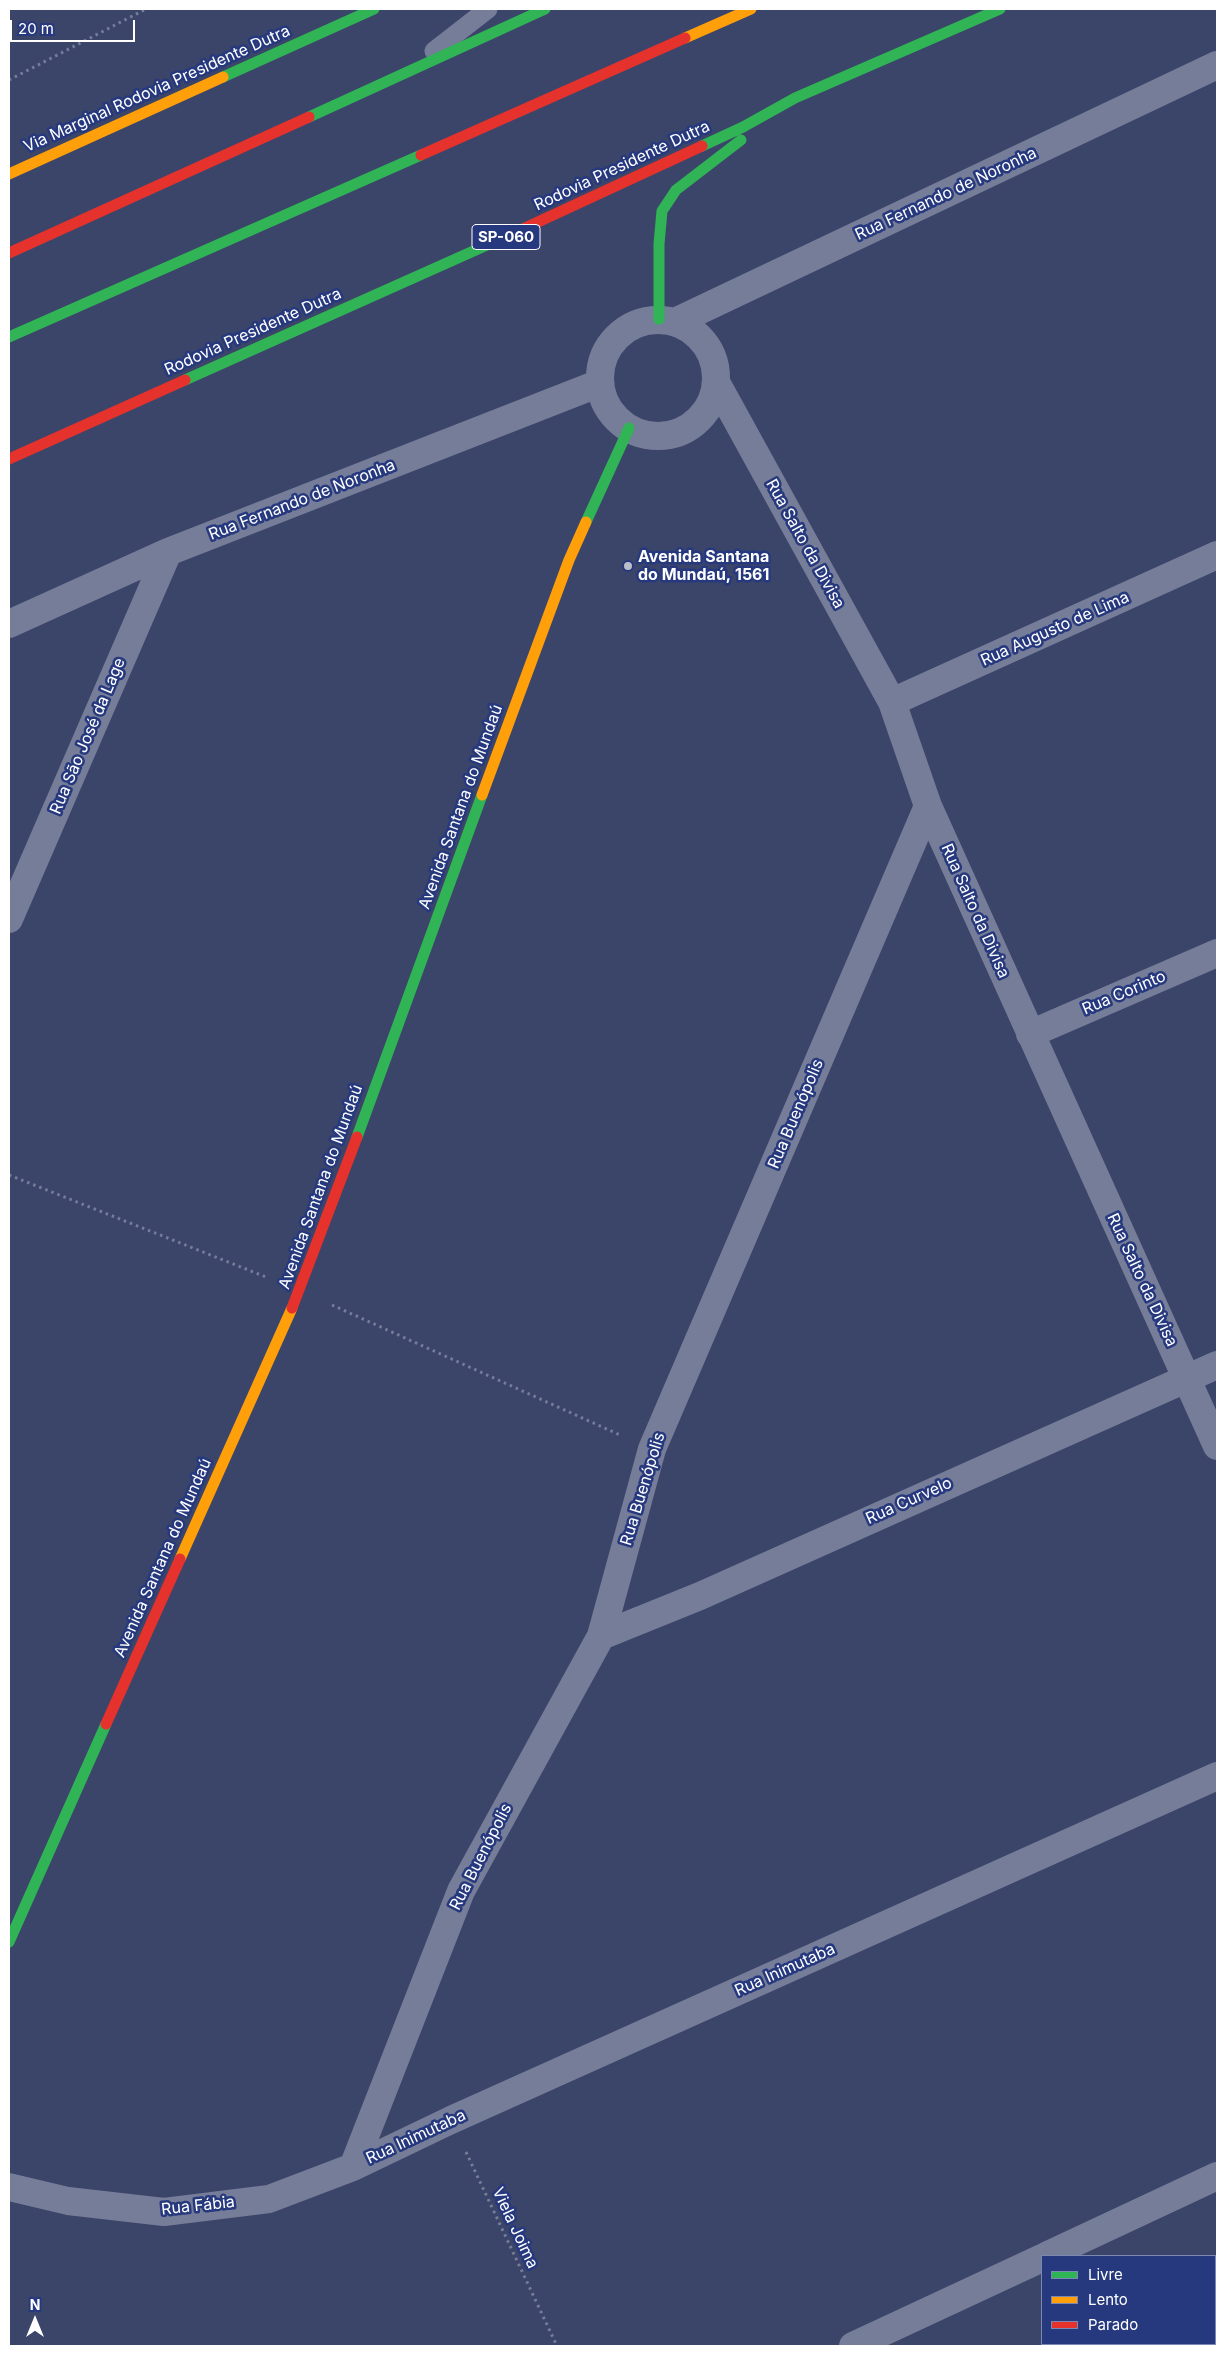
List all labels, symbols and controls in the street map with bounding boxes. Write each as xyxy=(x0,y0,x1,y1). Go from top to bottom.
scale bar xyxy=(12,10,138,42)
text: 20 m xyxy=(18,19,54,38)
street label: Via Marginal Rodovia Presidente Dutra xyxy=(21,21,293,157)
street label: Rodovia Presidente Dutra xyxy=(531,117,713,215)
street label: Rua Fernando de Noronha xyxy=(852,143,1040,245)
road number: SP-060 xyxy=(472,224,540,250)
street label: Rodovia Presidente Dutra xyxy=(162,284,344,380)
street label: Rua Fernando de Noronha xyxy=(206,456,398,544)
street label: Rua Salto da Divisa xyxy=(762,476,848,612)
place label: Avenida Santana do Mundaú, 1561 xyxy=(638,547,769,585)
marker: Avenida Santana do Mundaú, 1561 xyxy=(622,560,634,572)
street label: Rua Augusto de Lima xyxy=(978,588,1132,670)
street label: Rua São José da Lage xyxy=(46,655,130,817)
street label: Avenida Santana do Mundaú xyxy=(415,702,507,912)
street label: Rua Salto da Divisa xyxy=(937,841,1013,981)
street label: Rua Corinto xyxy=(1079,967,1169,1019)
street label: Rua Buenópolis xyxy=(764,1056,828,1172)
street label: Avenida Santana do Mundaú xyxy=(275,1082,367,1292)
street label: Rua Salto da Divisa xyxy=(1103,1210,1181,1350)
street label: Rua Buenópolis xyxy=(617,1430,669,1548)
street label: Avenida Santana do Mundaú xyxy=(110,1455,216,1661)
street label: Rua Curvelo xyxy=(863,1473,955,1529)
street label: Rua Buenópolis xyxy=(446,1800,516,1914)
street label: Rua Inimutaba xyxy=(732,1939,838,2001)
street label: Rua Inimutaba xyxy=(363,2106,469,2168)
street label: Viela Joima xyxy=(488,2184,542,2272)
street label: Rua Fábia xyxy=(160,2193,236,2219)
legend xyxy=(1041,2255,1216,2345)
text: Livre xyxy=(1088,2265,1123,2284)
text: Lento xyxy=(1088,2290,1128,2309)
north arrow xyxy=(10,2295,60,2345)
text: N xyxy=(30,2296,40,2313)
text: Parado xyxy=(1088,2315,1138,2334)

